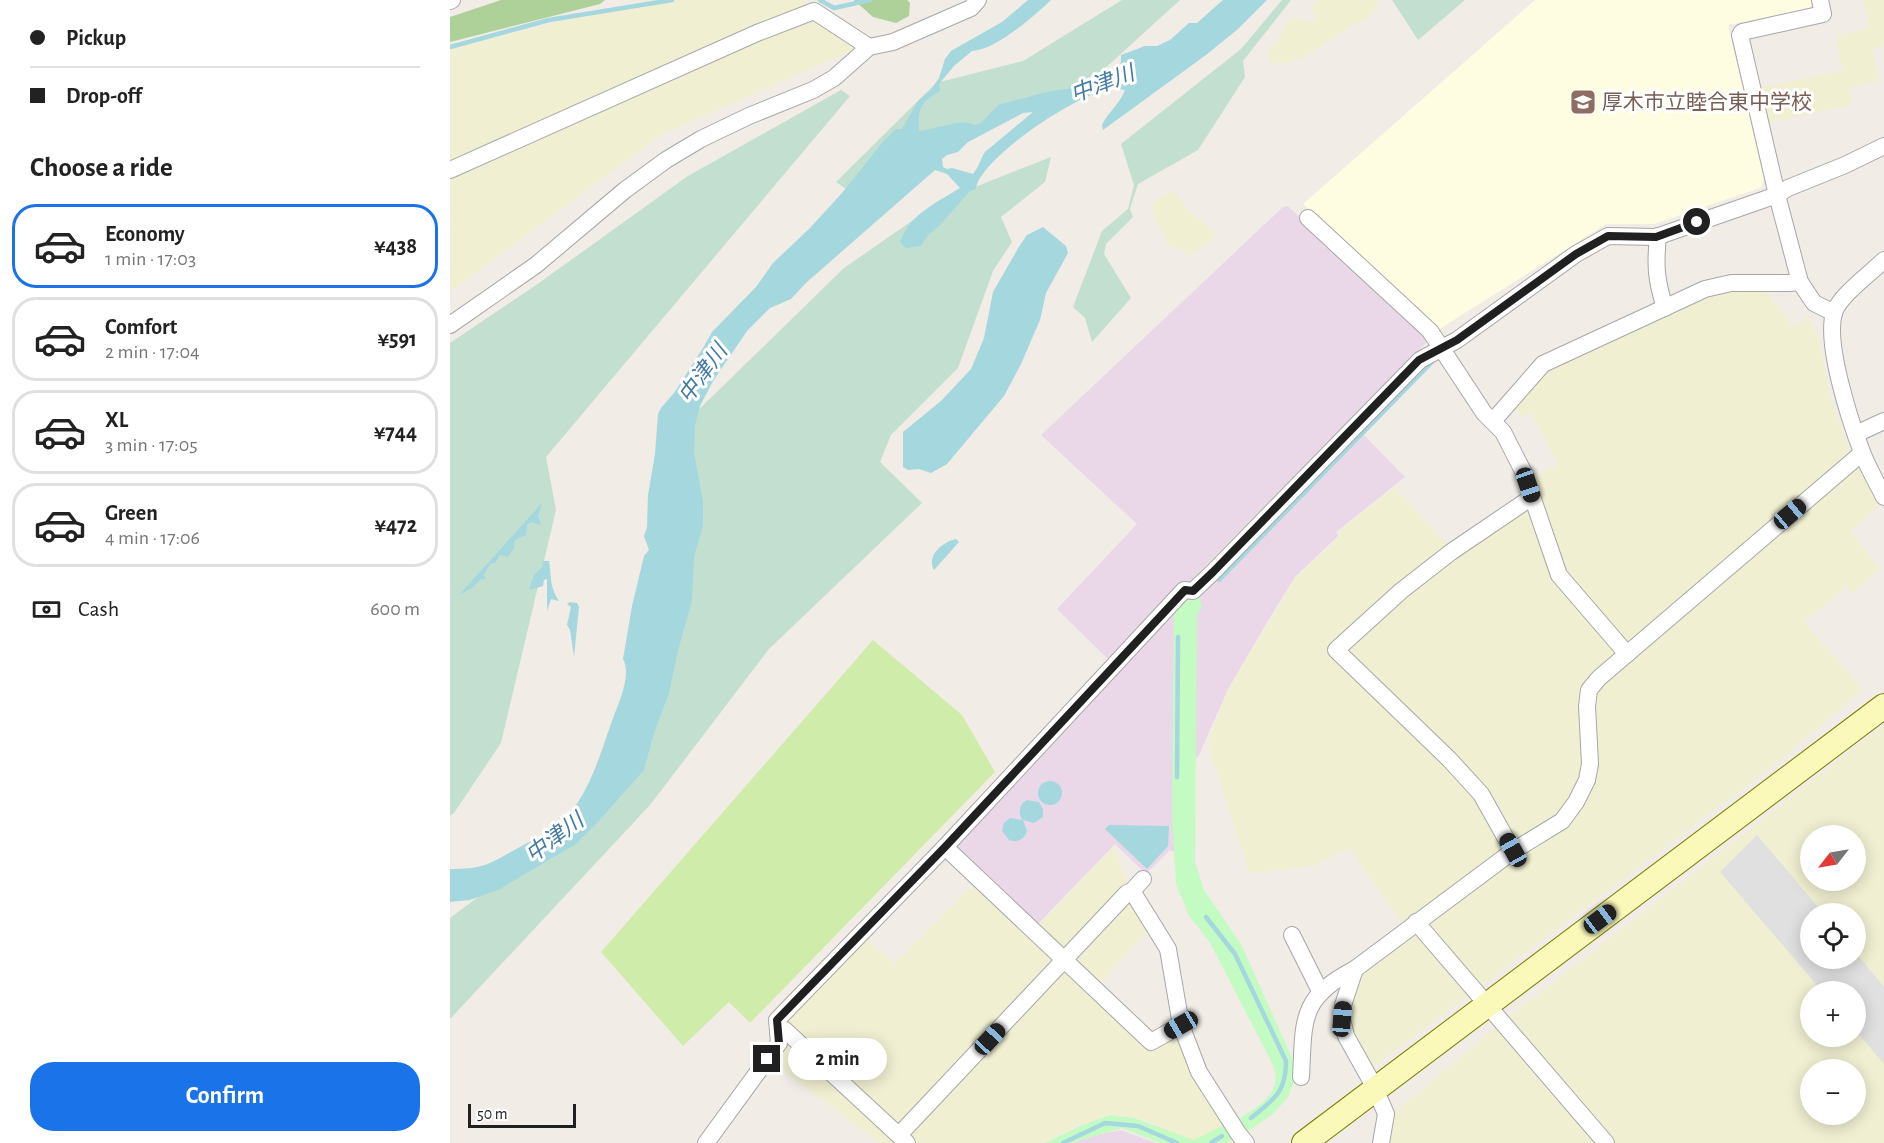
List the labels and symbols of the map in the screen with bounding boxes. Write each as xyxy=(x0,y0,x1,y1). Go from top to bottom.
water label: 中津川 xyxy=(1067,60,1139,106)
school or university icon: 厚木市立睦合東中学校 xyxy=(1568,87,1598,117)
place label: 厚木市立睦合東中学校 xyxy=(1602,91,1812,113)
route start xyxy=(1683,208,1710,235)
water label: 中津川 xyxy=(674,338,732,407)
car xyxy=(1514,465,1542,505)
car xyxy=(1770,496,1810,532)
water label: 中津川 xyxy=(521,807,589,866)
north arrow xyxy=(1800,825,1866,891)
car xyxy=(1496,830,1530,870)
car xyxy=(1580,901,1620,937)
car xyxy=(1331,1000,1353,1038)
car xyxy=(1161,1008,1201,1042)
car xyxy=(971,1020,1009,1058)
callout: 2 min xyxy=(788,1038,887,1080)
route end xyxy=(753,1045,780,1072)
scale bar xyxy=(468,1101,576,1128)

